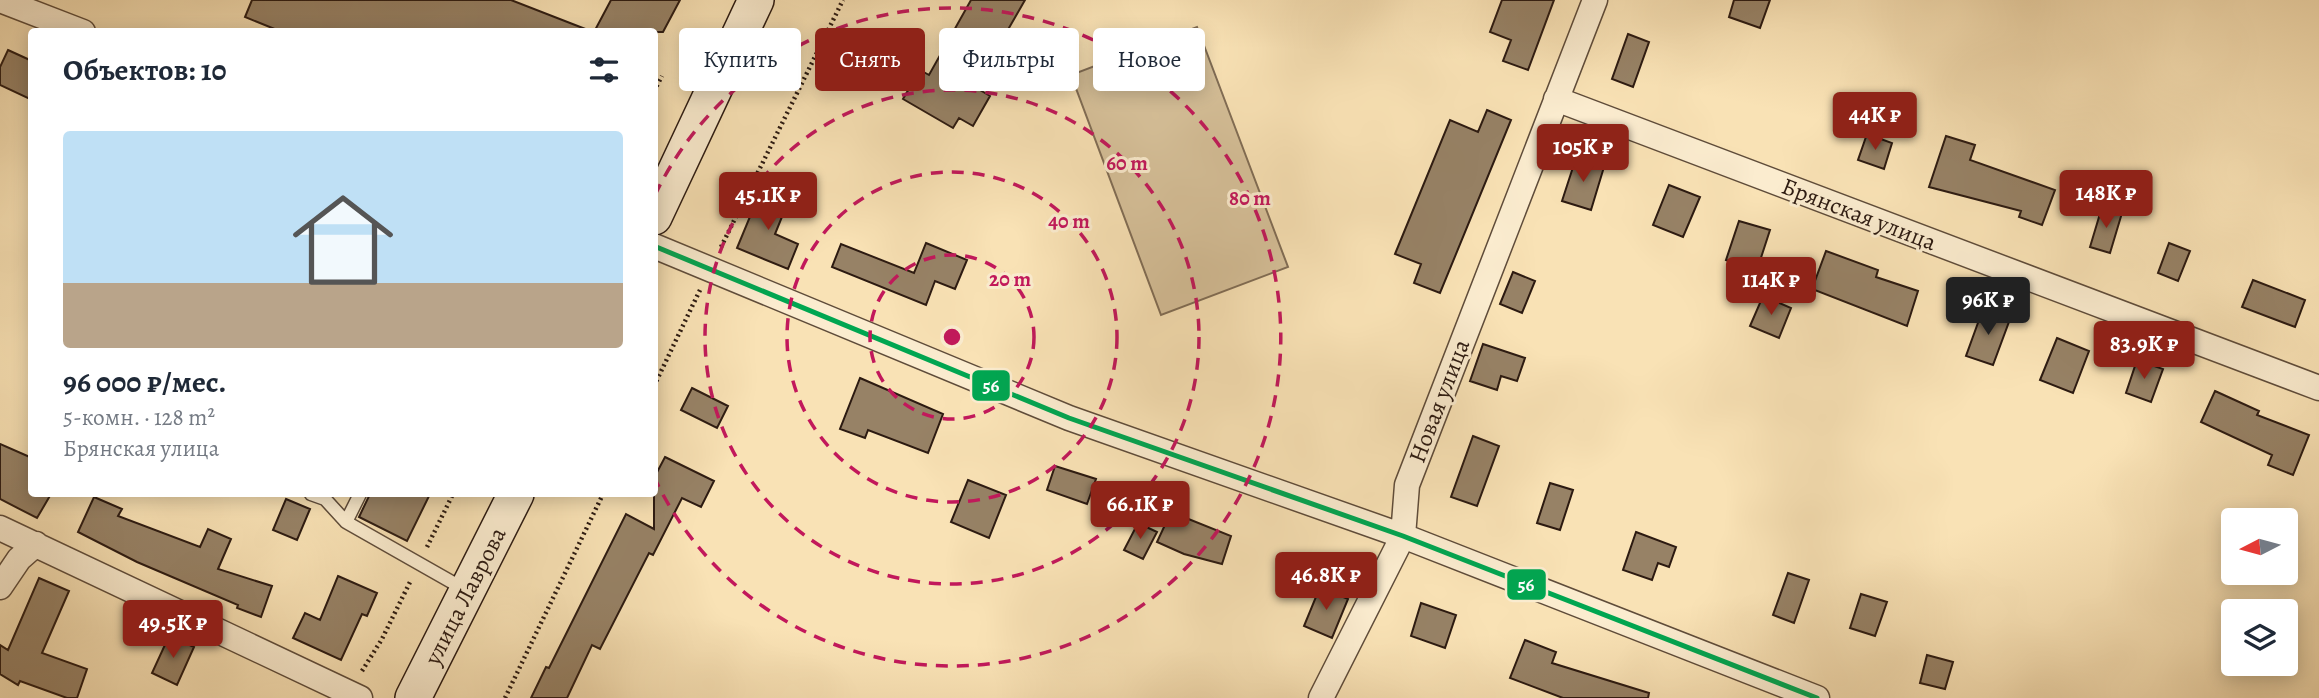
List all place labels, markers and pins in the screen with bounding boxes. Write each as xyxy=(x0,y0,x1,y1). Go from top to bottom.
pin: 44K ₽ xyxy=(1826,92,1924,152)
pin: 105K ₽ xyxy=(1526,124,1640,184)
pin: 148K ₽ xyxy=(2049,170,2163,230)
pin: 45.1K ₽ xyxy=(703,173,833,232)
pin: 114K ₽ xyxy=(1714,258,1828,317)
pin: 96K ₽ xyxy=(1939,278,2037,337)
pin: 83.9K ₽ xyxy=(2079,322,2209,381)
centre of rings xyxy=(940,325,964,349)
pin: 66.1K ₽ xyxy=(1075,482,1205,541)
pin: 46.8K ₽ xyxy=(1261,552,1391,612)
pin: 49.5K ₽ xyxy=(108,600,238,660)

